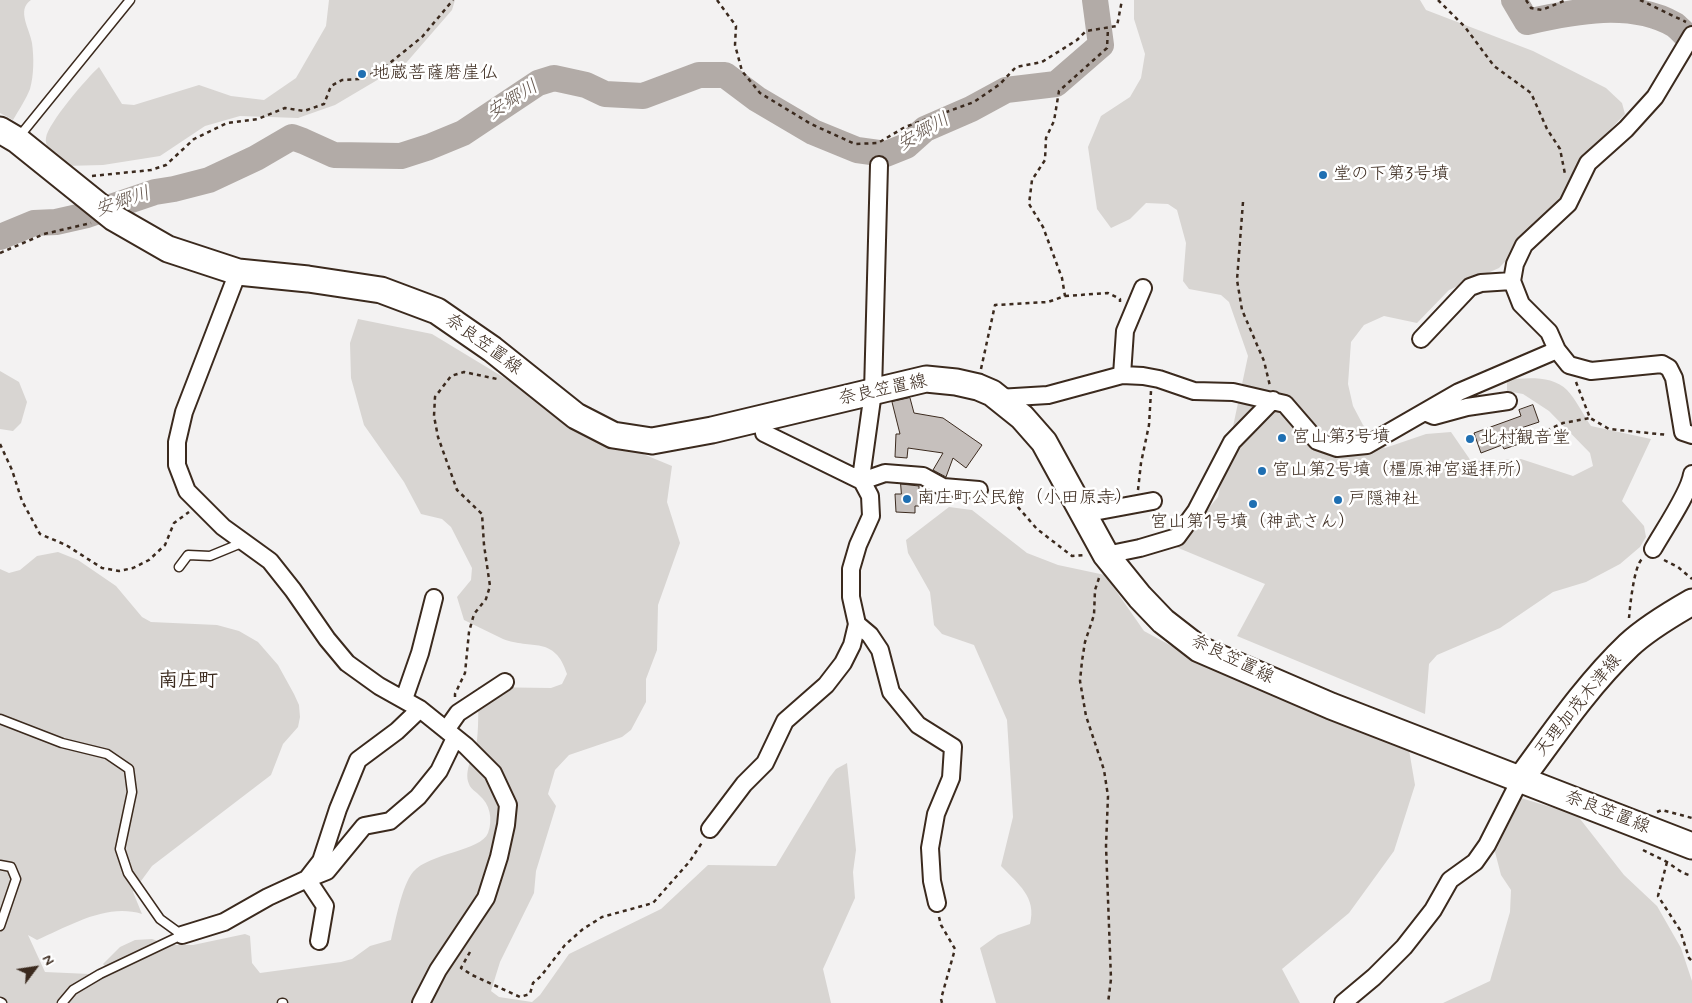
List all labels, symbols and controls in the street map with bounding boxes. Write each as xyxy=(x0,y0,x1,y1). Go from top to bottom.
place label: 地蔵菩薩磨崖仏 xyxy=(372,63,498,85)
marker: 地蔵菩薩磨崖仏 xyxy=(356,68,368,80)
water label: 安郷川 xyxy=(483,76,543,126)
water label: 安郷川 xyxy=(894,109,954,157)
place label: 堂の下第3号墳 xyxy=(1333,164,1449,186)
marker: 堂の下第3号墳 xyxy=(1317,169,1329,181)
water label: 安郷川 xyxy=(92,183,154,223)
street label: 奈良笠置線 xyxy=(440,310,526,380)
street label: 奈良笠置線 xyxy=(837,371,929,411)
place label: 宮山第3号墳 xyxy=(1292,427,1390,449)
place label: 北村観音堂 xyxy=(1480,428,1570,450)
marker: 宮山第3号墳 xyxy=(1276,432,1288,444)
marker: 北村観音堂 xyxy=(1464,433,1476,445)
place label: 宮山第2号墳（橿原神宮遥拝所） xyxy=(1272,460,1533,482)
marker: 宮山第2号墳（橿原神宮遥拝所） xyxy=(1256,465,1268,477)
place label: 南庄町公民館（小田原寺） xyxy=(917,488,1133,510)
place label: 戸隠神社 xyxy=(1348,489,1420,511)
marker: 南庄町公民館（小田原寺） xyxy=(901,493,913,505)
marker: 戸隠神社 xyxy=(1332,494,1344,506)
marker: 宮山第1号墳（神武さん） xyxy=(1247,498,1259,510)
place label: 宮山第1号墳（神武さん） xyxy=(1150,512,1356,534)
street label: 奈良笠置線 xyxy=(1187,631,1277,689)
street label: 天理加茂木津線 xyxy=(1531,650,1627,762)
district label: 南庄町 xyxy=(158,670,218,694)
street label: 奈良笠置線 xyxy=(1561,787,1653,839)
north arrow xyxy=(10,943,60,993)
text: N xyxy=(38,952,58,969)

